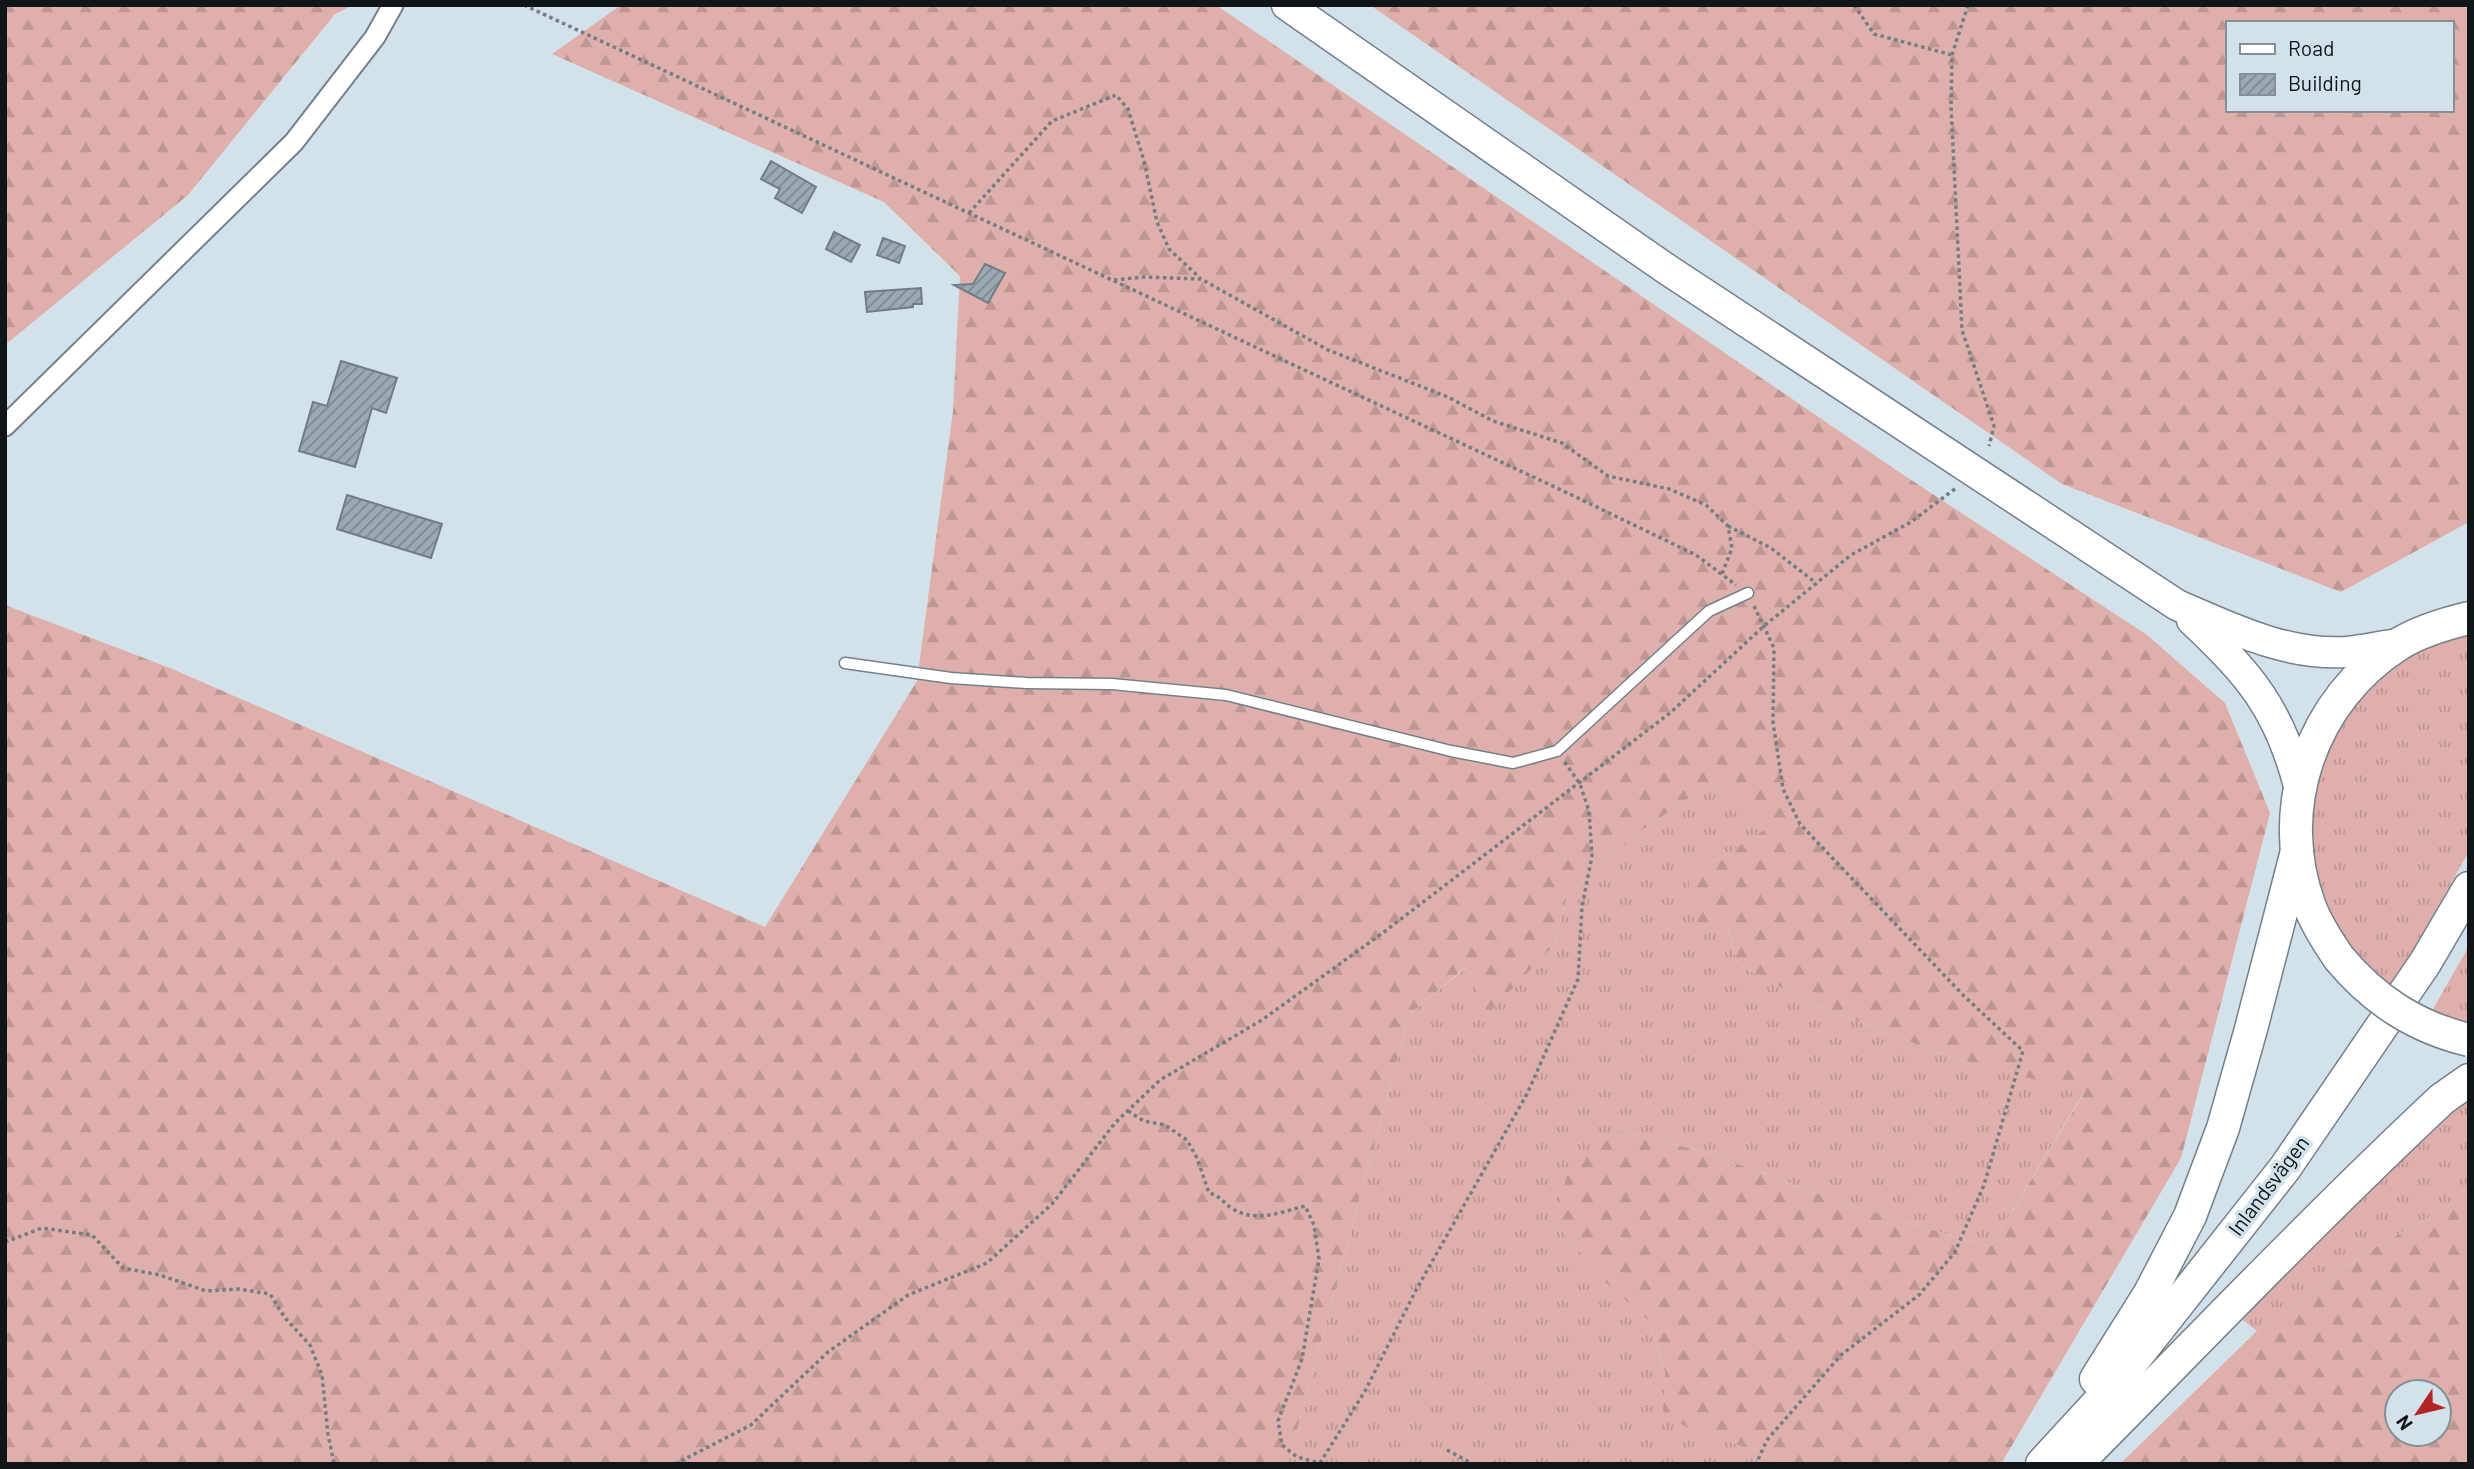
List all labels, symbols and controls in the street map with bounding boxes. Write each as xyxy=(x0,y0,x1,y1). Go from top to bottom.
legend xyxy=(2226,21,2453,112)
text: Road xyxy=(2288,35,2334,60)
text: Building xyxy=(2288,70,2362,95)
street label: Inlandsvägen xyxy=(2222,1130,2313,1240)
north arrow xyxy=(2383,1378,2453,1448)
text: N xyxy=(2391,1411,2417,1435)

